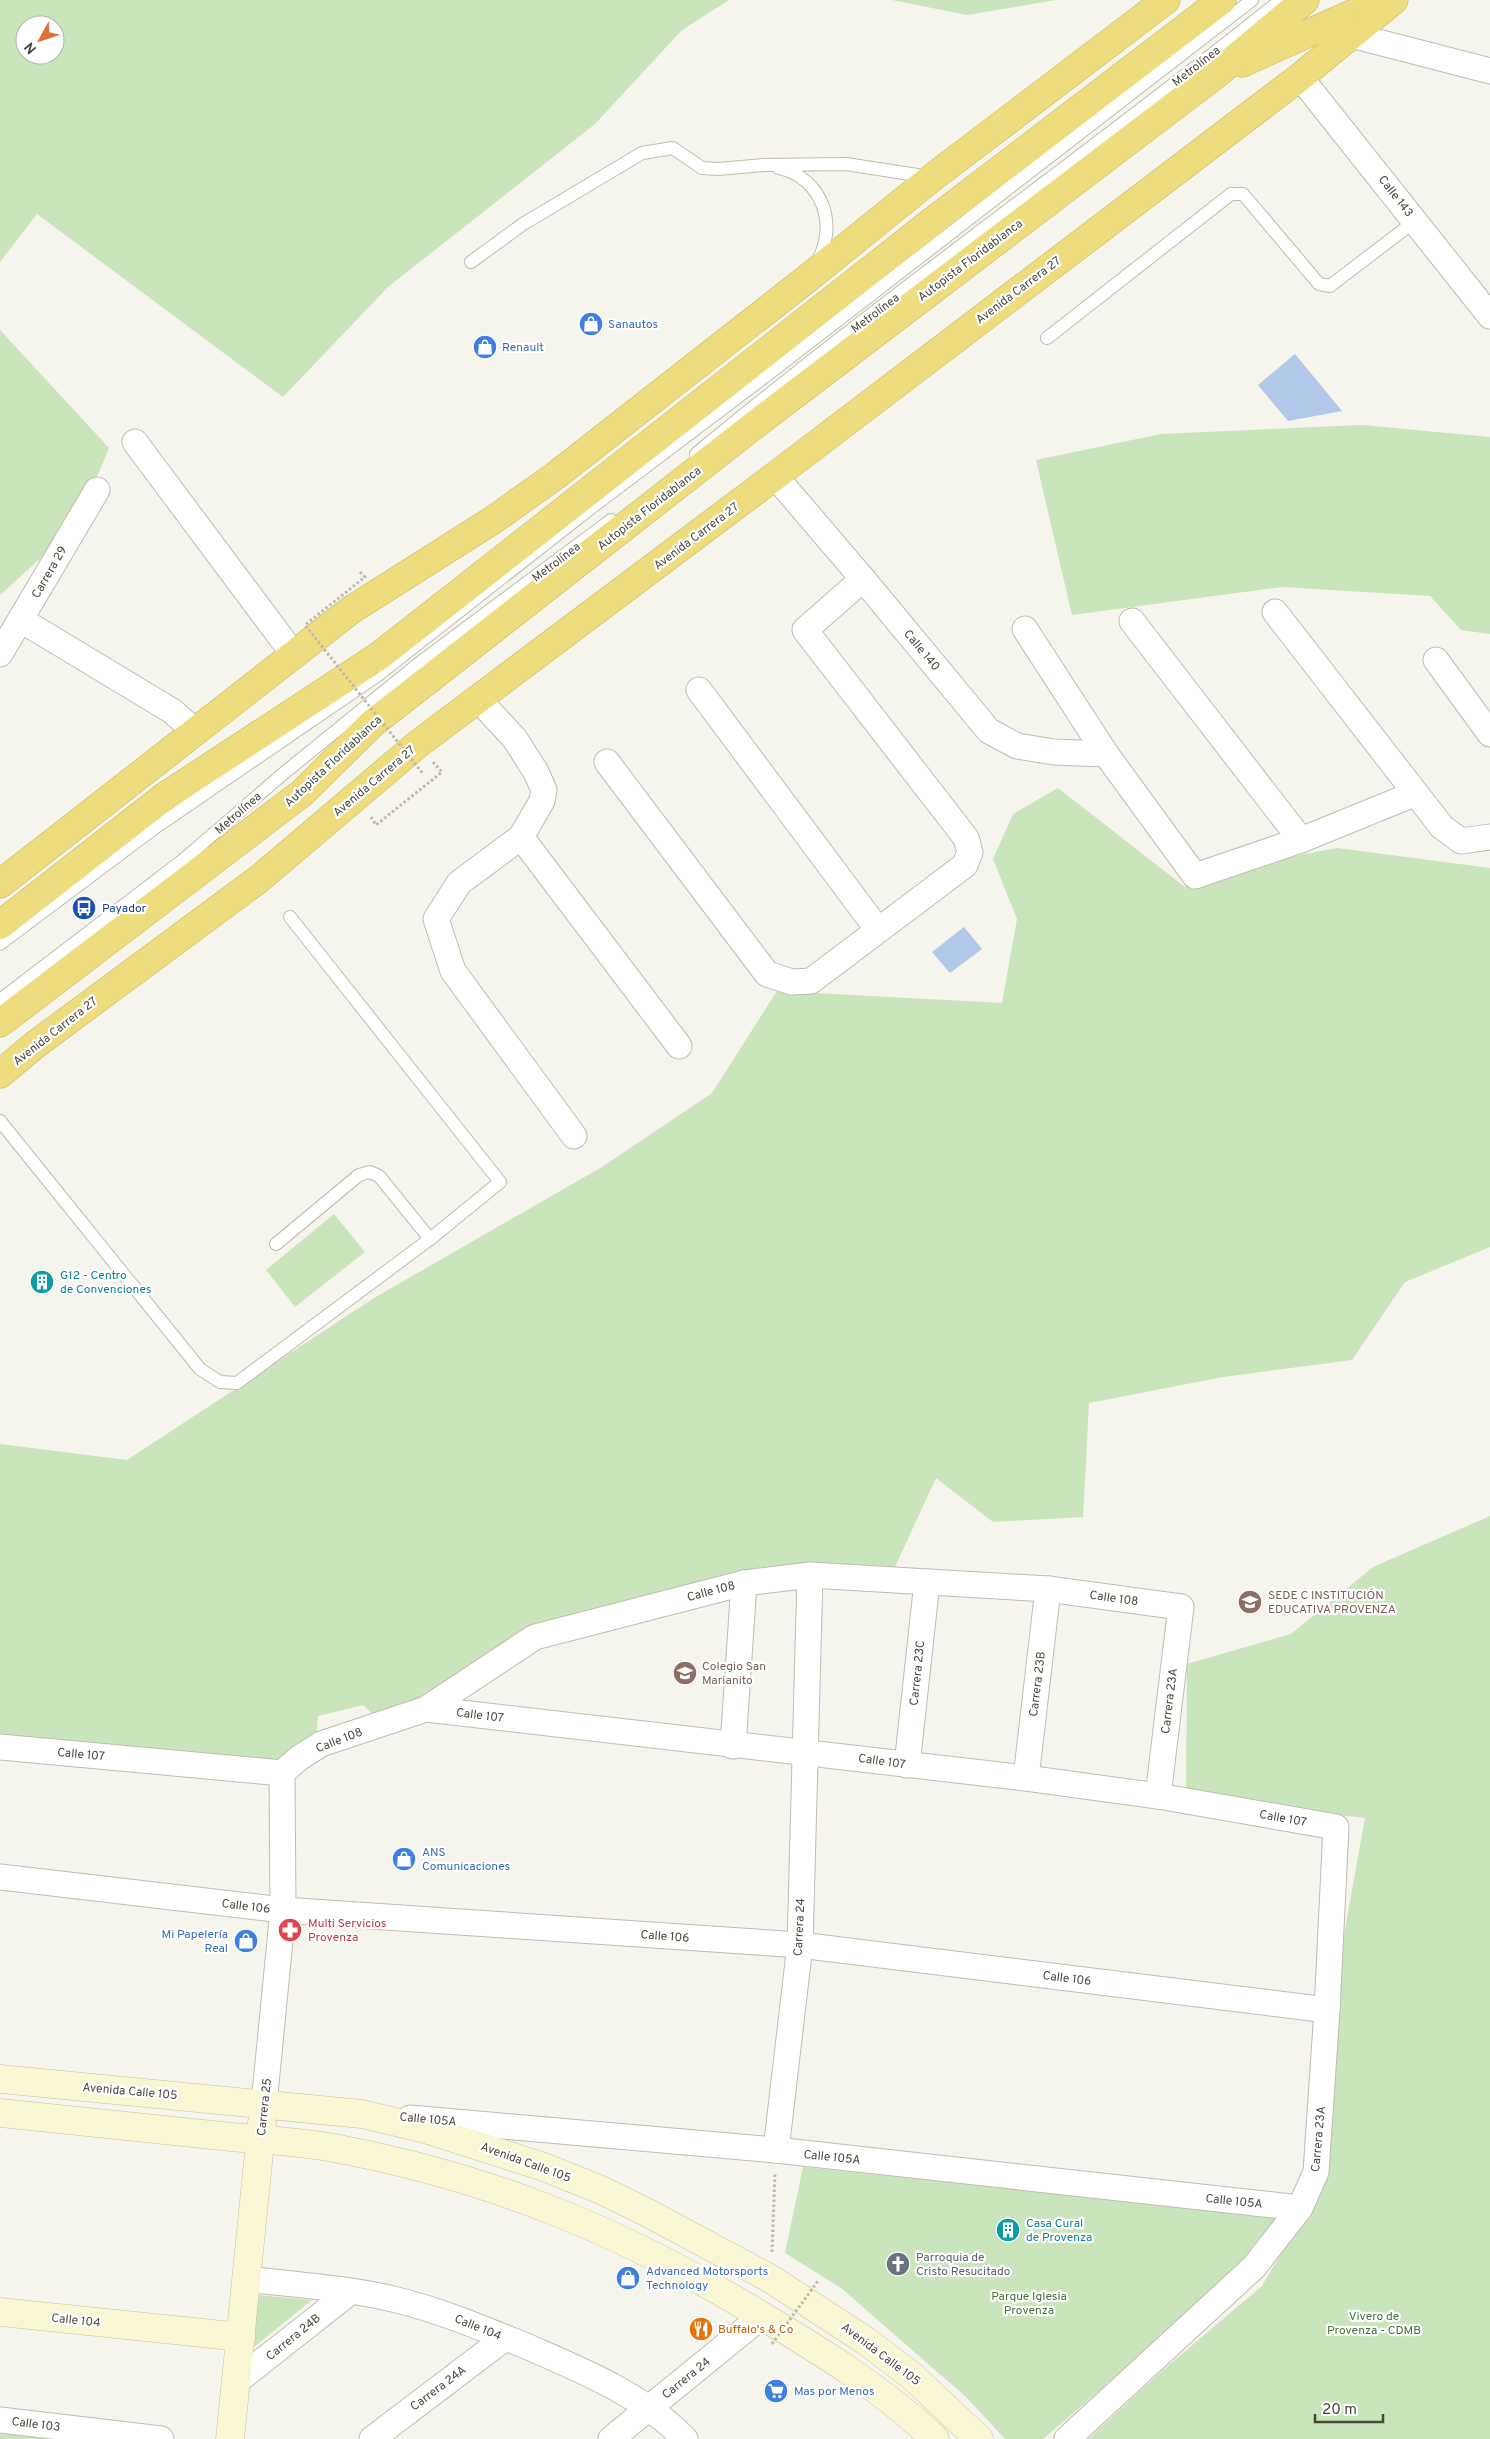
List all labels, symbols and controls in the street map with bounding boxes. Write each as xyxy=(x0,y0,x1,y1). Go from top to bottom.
north arrow xyxy=(15,15,65,65)
text: N xyxy=(21,38,41,57)
street label: Metrolínea xyxy=(1169,43,1224,91)
street label: Calle 143 xyxy=(1374,173,1416,221)
street label: Autopista Floridablanca xyxy=(915,216,1026,306)
street label: Avenida Carrera 27 xyxy=(973,253,1064,328)
street label: Metrolínea xyxy=(848,290,903,337)
shop icon: Sanautos xyxy=(578,311,604,337)
place label: Sanautos xyxy=(608,317,658,333)
shop icon: Renault xyxy=(472,334,498,360)
place label: Renault xyxy=(502,340,544,356)
street label: Autopista Floridablanca xyxy=(594,463,705,554)
street label: Avenida Carrera 27 xyxy=(651,499,742,574)
street label: Metrolínea xyxy=(529,539,584,586)
street label: Carrera 29 xyxy=(28,543,71,602)
street label: Calle 140 xyxy=(899,627,943,675)
street label: Autopista Floridablanca xyxy=(282,712,386,811)
street label: Avenida Carrera 27 xyxy=(330,743,419,821)
street label: Metrolínea xyxy=(212,789,265,838)
bus stop icon: Payador xyxy=(71,895,97,921)
place label: Payador xyxy=(102,901,147,917)
street label: Avenida Carrera 27 xyxy=(10,994,101,1070)
place label: G12 - Centro de Convenciones xyxy=(60,1268,151,1298)
building icon: G12 - Centro de Convenciones xyxy=(29,1269,55,1295)
street label: Calle 108 xyxy=(685,1578,737,1606)
street label: Calle 108 xyxy=(1088,1588,1139,1610)
place label: SEDE C INSTITUCIÓN EDUCATIVA PROVENZA xyxy=(1268,1588,1396,1618)
school or university icon: SEDE C INSTITUCIÓN EDUCATIVA PROVENZA xyxy=(1237,1589,1263,1615)
street label: Carrera 23C xyxy=(907,1639,929,1707)
street label: Carrera 23B xyxy=(1026,1650,1050,1718)
place label: Colegio San Marianito xyxy=(702,1659,766,1689)
school or university icon: Colegio San Marianito xyxy=(672,1660,698,1686)
street label: Carrera 23A xyxy=(1158,1667,1182,1735)
street label: Calle 107 xyxy=(455,1705,505,1727)
street label: Calle 108 xyxy=(314,1725,365,1757)
street label: Calle 107 xyxy=(56,1745,105,1765)
street label: Calle 107 xyxy=(857,1751,907,1773)
street label: Calle 107 xyxy=(1258,1807,1308,1831)
place label: ANS Comunicaciones xyxy=(422,1845,510,1875)
shop icon: ANS Comunicaciones xyxy=(391,1846,417,1872)
street label: Calle 106 xyxy=(221,1896,271,1918)
street label: Carrera 24 xyxy=(790,1898,810,1956)
place label: Multi Servicios Provenza xyxy=(308,1916,386,1946)
pharmacy icon: Multi Servicios Provenza xyxy=(277,1917,303,1943)
place label: Mi Papelería Real xyxy=(162,1927,228,1957)
street label: Calle 106 xyxy=(640,1927,690,1947)
shop icon: Mi Papelería Real xyxy=(233,1928,259,1954)
street label: Calle 106 xyxy=(1042,1968,1092,1990)
street label: Carrera 25 xyxy=(254,2077,276,2137)
street label: Avenida Calle 105 xyxy=(82,2080,178,2104)
street label: Carrera 23A xyxy=(1308,2106,1330,2173)
street label: Calle 105A xyxy=(399,2110,457,2130)
street label: Avenida Calle 105 xyxy=(478,2139,573,2187)
street label: Calle 105A xyxy=(803,2147,861,2169)
street label: Calle 105A xyxy=(1205,2191,1263,2213)
place label: Casa Cural de Provenza xyxy=(1026,2216,1092,2246)
building icon: Casa Cural de Provenza xyxy=(995,2217,1021,2243)
place label: Parroquia de Cristo Resucitado xyxy=(916,2250,1011,2280)
church icon: Parroquia de Cristo Resucitado xyxy=(885,2251,911,2277)
place label: Advanced Motorsports Technology xyxy=(646,2264,768,2294)
shop icon: Advanced Motorsports Technology xyxy=(615,2265,641,2291)
park label: Parque Iglesia Provenza xyxy=(991,2289,1067,2319)
park label: Vivero de Provenza - CDMB xyxy=(1327,2309,1421,2339)
street label: Calle 104 xyxy=(51,2310,101,2332)
street label: Carrera 24B xyxy=(263,2311,324,2365)
street label: Calle 104 xyxy=(452,2311,503,2345)
restaurant icon: Buffalo's & Co xyxy=(688,2316,714,2342)
street label: Avenida Calle 105 xyxy=(838,2320,923,2390)
place label: Buffalo's & Co xyxy=(718,2322,794,2338)
street label: Carrera 24 xyxy=(659,2354,714,2403)
street label: Carrera 24A xyxy=(407,2363,470,2415)
supermarket icon: Mas por Menos xyxy=(763,2378,789,2404)
place label: Mas por Menos xyxy=(794,2384,875,2400)
scale bar xyxy=(1315,2392,1382,2424)
text: 20 m xyxy=(1322,2401,1357,2420)
street label: Calle 103 xyxy=(11,2414,61,2436)

